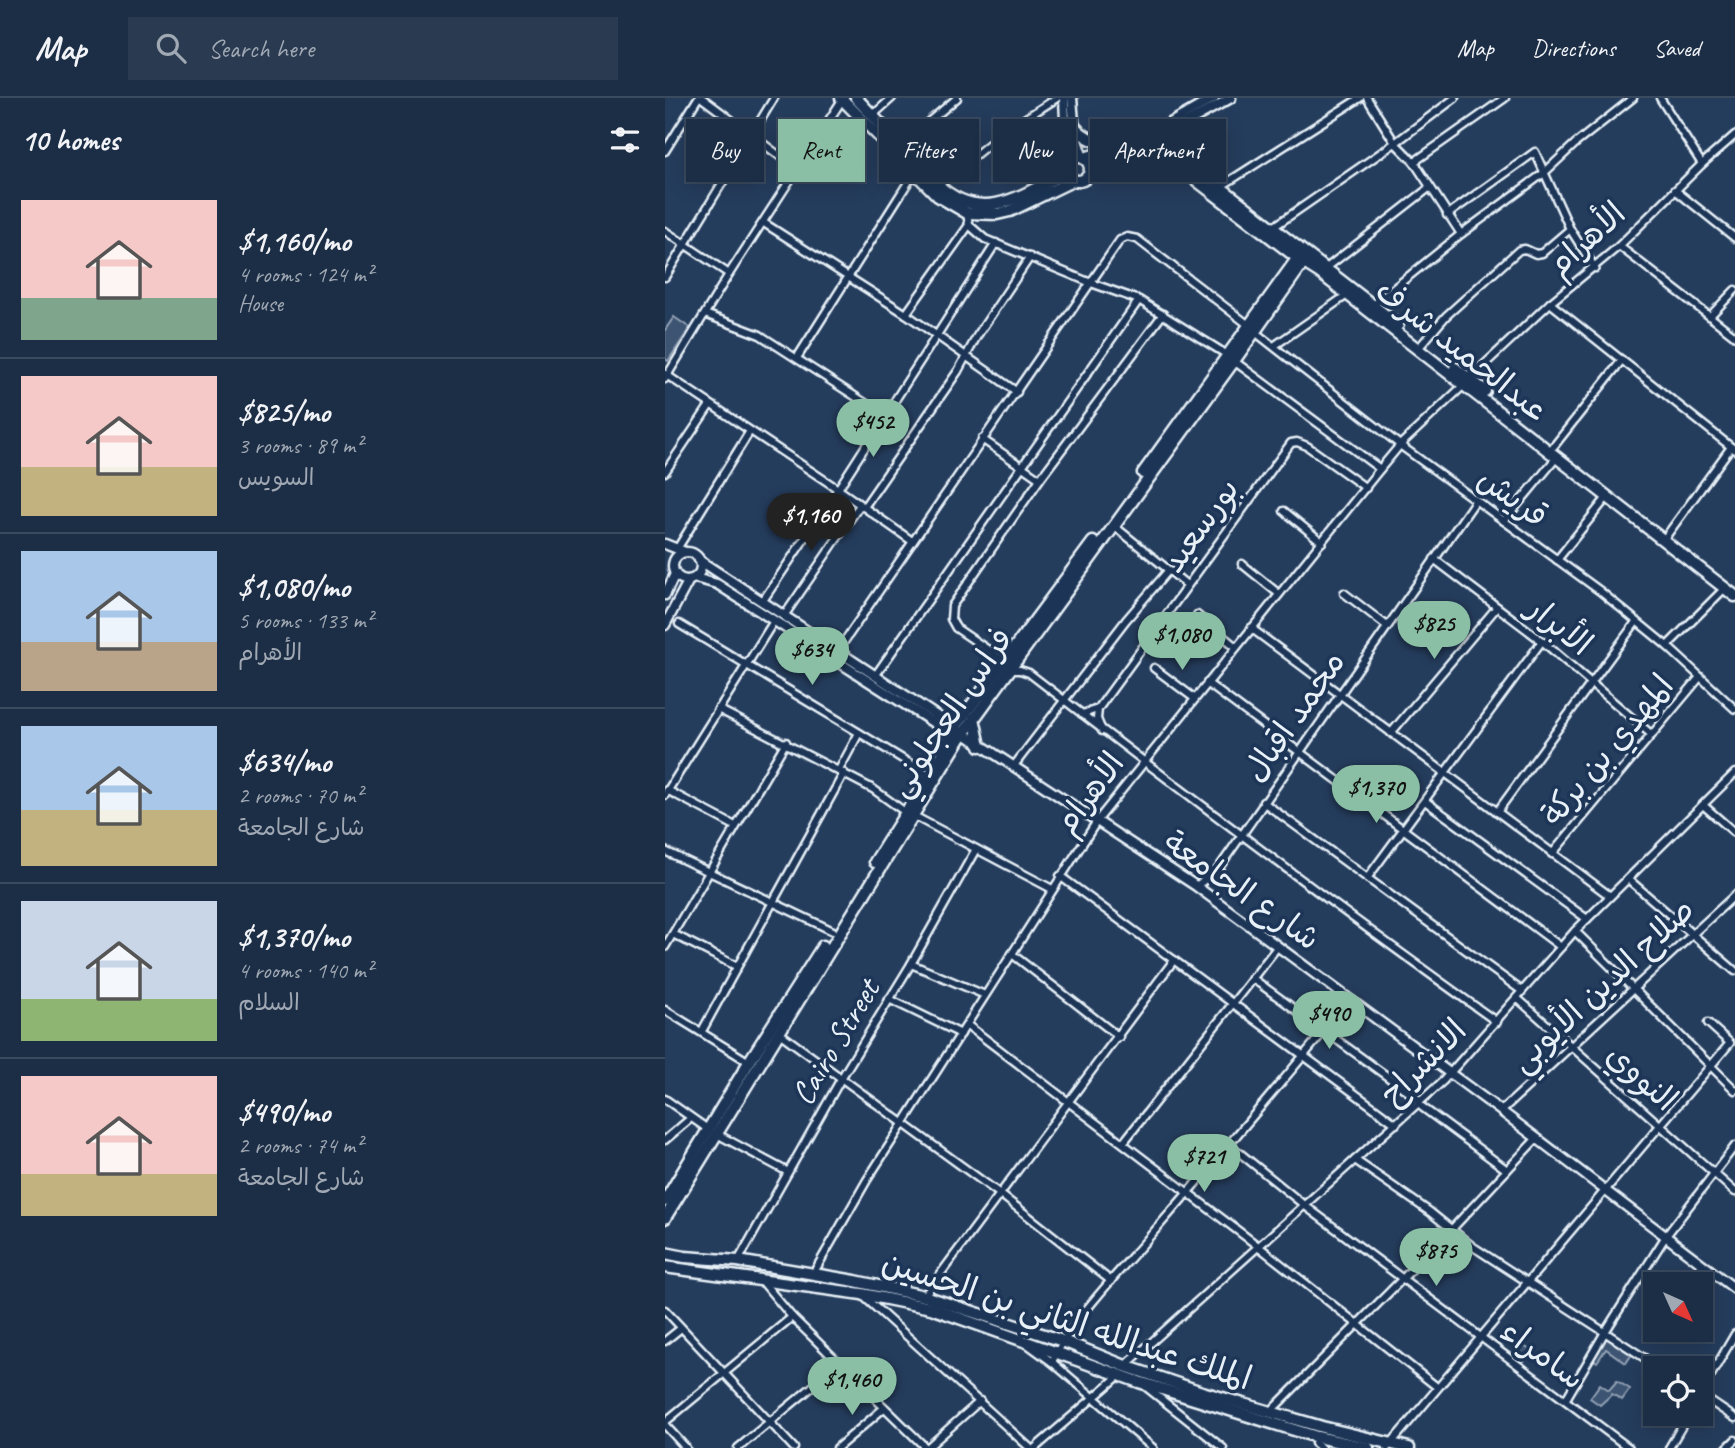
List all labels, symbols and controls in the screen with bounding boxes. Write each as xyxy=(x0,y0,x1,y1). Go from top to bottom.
search box xyxy=(128,17,618,80)
text: Map xyxy=(35,27,86,69)
icon: search xyxy=(152,29,190,67)
text: Search here xyxy=(208,32,314,65)
text: Map xyxy=(1457,33,1494,63)
text: Directions xyxy=(1532,33,1615,63)
text: Saved xyxy=(1653,33,1700,63)
chip: Buy xyxy=(686,119,764,182)
chip: Rent xyxy=(778,119,865,182)
chip: Filters xyxy=(879,119,979,182)
chip: New xyxy=(993,119,1076,182)
chip: Apartment xyxy=(1090,119,1226,182)
text: 10 homes xyxy=(21,121,119,159)
icon: filters xyxy=(606,121,644,159)
street label: الأهرام xyxy=(1537,192,1637,288)
text: $1,160/mo xyxy=(238,222,351,260)
icon: home xyxy=(77,228,161,312)
text: 4 rooms · 124 m² xyxy=(238,260,373,289)
street label: عبدالحميد شرف xyxy=(1367,269,1557,431)
text: House xyxy=(238,289,283,318)
text: $825/mo xyxy=(238,393,330,431)
pin: $452 xyxy=(832,400,914,459)
icon: home xyxy=(77,404,161,488)
text: $452 xyxy=(852,407,894,436)
text: 3 rooms · 89 m² xyxy=(238,431,362,460)
street label: قريش xyxy=(1469,457,1557,537)
text: السويس xyxy=(238,463,314,492)
street label: بورسعيد xyxy=(1152,469,1248,581)
pin: $1,160 xyxy=(754,494,868,553)
text: $1,160 xyxy=(783,501,839,530)
text: $1,080/mo xyxy=(238,568,350,606)
icon: home xyxy=(77,579,161,663)
street label: الأبرار xyxy=(1516,584,1602,665)
pin: $825 xyxy=(1393,602,1475,661)
text: 5 rooms · 133 m² xyxy=(238,606,373,635)
text: $825 xyxy=(1413,609,1455,638)
pin: $1,080 xyxy=(1125,612,1239,672)
street label: فراس العجلوني xyxy=(878,619,1029,809)
text: $1,080 xyxy=(1154,620,1210,649)
pin: $634 xyxy=(771,628,853,687)
text: $634 xyxy=(791,635,833,664)
text: الأهرام xyxy=(238,638,302,667)
street label: محمد اقبال xyxy=(1234,642,1354,790)
street label: المهدي بن بركة xyxy=(1531,666,1684,836)
text: $634/mo xyxy=(238,743,331,781)
street label: الأهرام xyxy=(1044,743,1137,845)
icon: home xyxy=(77,754,161,838)
pin: $1,370 xyxy=(1319,766,1433,825)
text: $1,370 xyxy=(1348,773,1404,802)
text: 2 rooms · 70 m² xyxy=(238,781,362,810)
text: شارع الجامعة xyxy=(238,813,365,842)
street label: شارع الجامعة xyxy=(1154,821,1328,961)
street label: صلاح الدين الأيوبي xyxy=(1500,888,1709,1087)
text: $1,370/mo xyxy=(238,918,350,956)
icon: home xyxy=(77,929,161,1013)
text: 4 rooms · 140 m² xyxy=(238,956,373,985)
street label: Cairo Street xyxy=(781,969,890,1112)
text: السلام xyxy=(238,988,300,1017)
pin: $490 xyxy=(1288,992,1370,1051)
text: $490 xyxy=(1308,999,1350,1028)
street label: الانشراح xyxy=(1371,1010,1475,1114)
street label: النووي xyxy=(1596,1034,1687,1122)
text: $490/mo xyxy=(238,1093,330,1131)
icon: home xyxy=(77,1104,161,1188)
text: 2 rooms · 74 m² xyxy=(238,1131,362,1160)
pin: $721 xyxy=(1163,1134,1245,1194)
text: $721 xyxy=(1183,1142,1225,1171)
text: شارع الجامعة xyxy=(238,1163,365,1192)
pin: $875 xyxy=(1395,1228,1477,1288)
text: $875 xyxy=(1416,1236,1456,1265)
street label: الملك عبدالله الثاني بن الحسين xyxy=(874,1240,1257,1407)
north arrow xyxy=(1643,1272,1713,1342)
map controls xyxy=(1643,1272,1713,1426)
street label: سامراء xyxy=(1493,1309,1593,1399)
button: locate xyxy=(1643,1356,1713,1426)
pin: $1,460 xyxy=(795,1358,909,1417)
text: $1,460 xyxy=(824,1365,880,1394)

